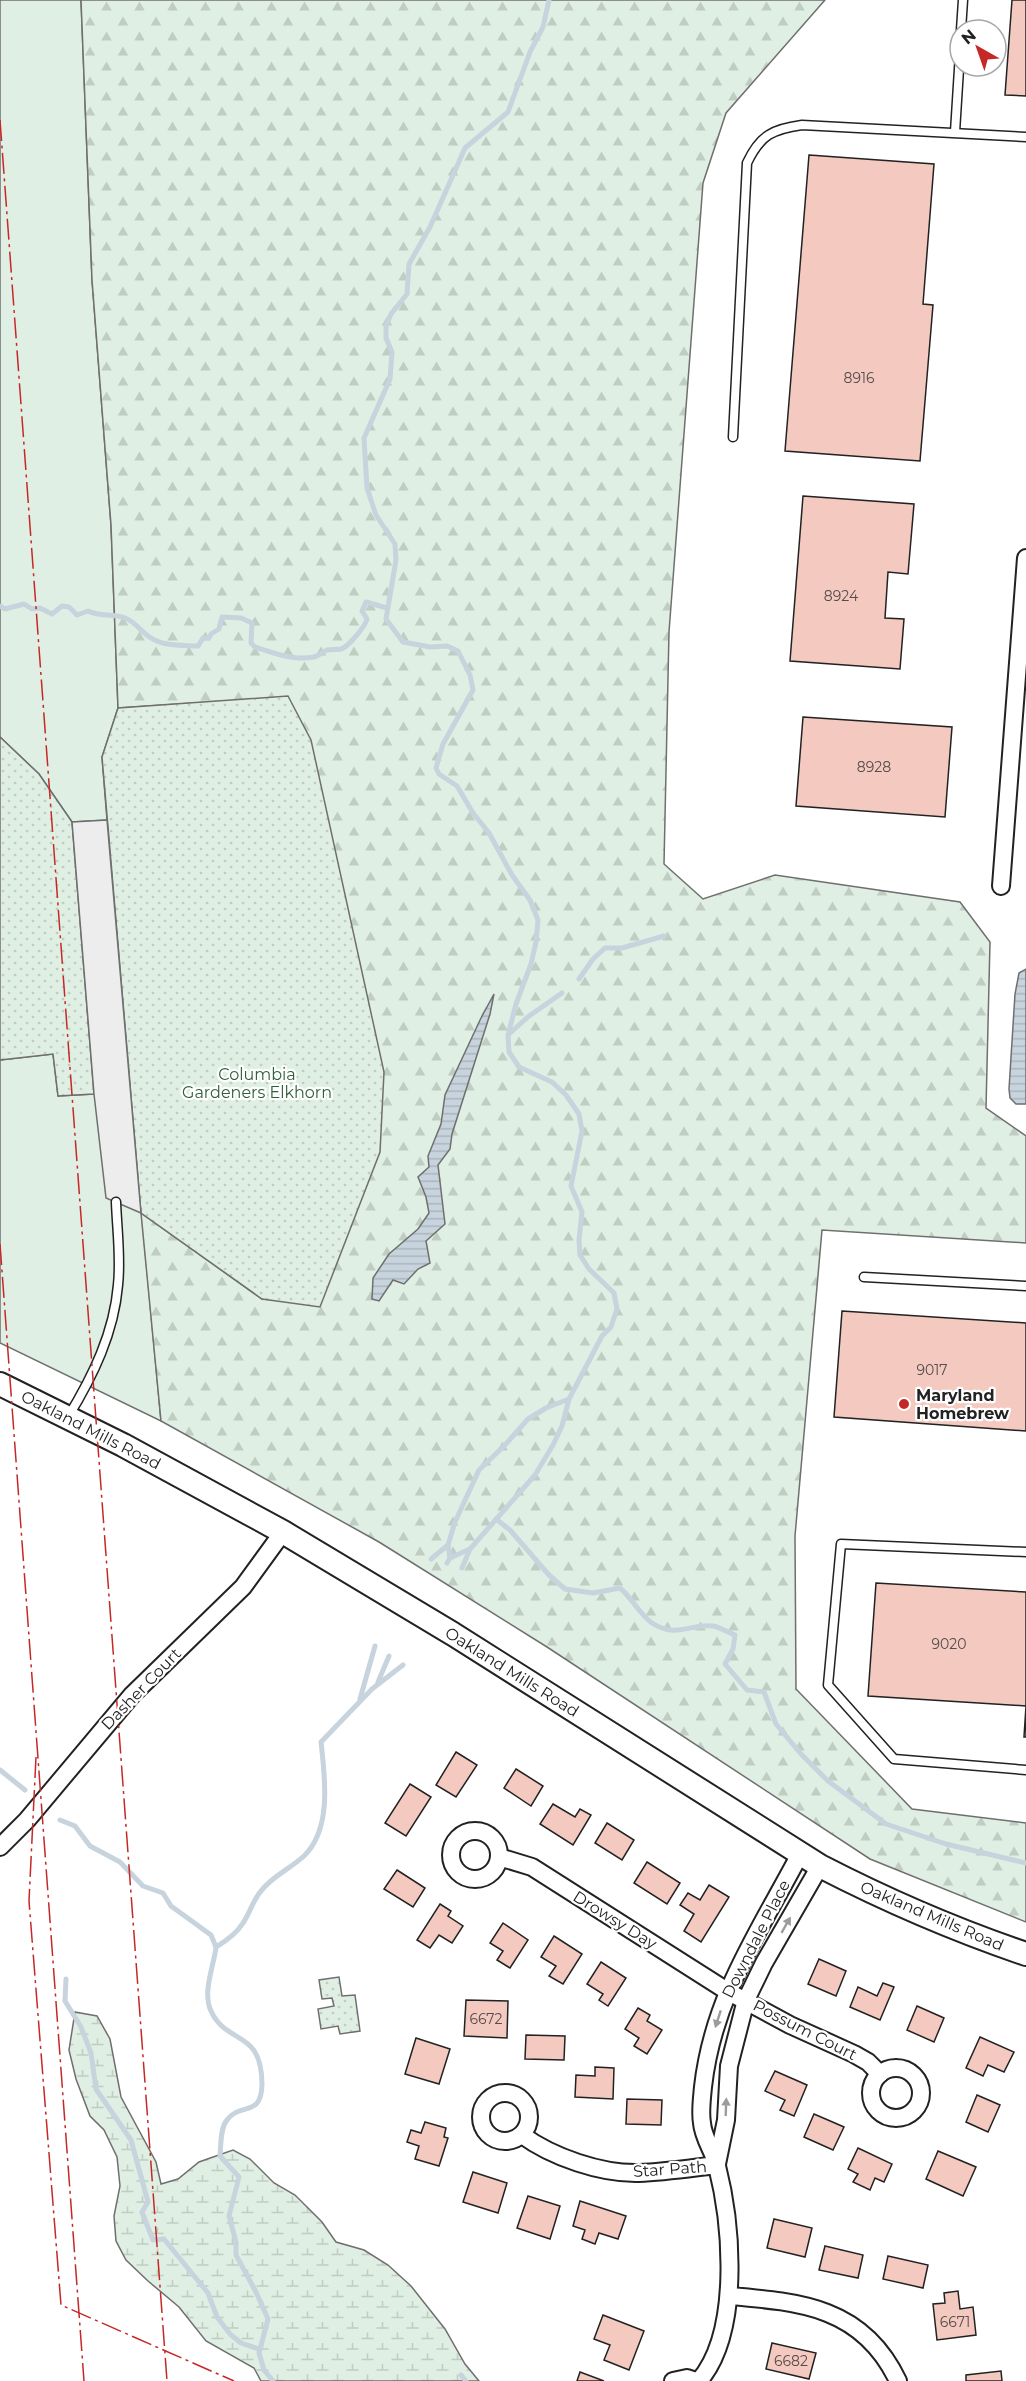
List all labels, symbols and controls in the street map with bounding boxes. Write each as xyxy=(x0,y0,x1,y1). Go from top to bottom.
north arrow xyxy=(948,18,1008,78)
text: N xyxy=(958,25,980,48)
house number: 8916 xyxy=(843,369,875,387)
house number: 8924 xyxy=(824,587,859,605)
house number: 8928 xyxy=(857,758,891,776)
park label: Columbia Gardeners Elkhorn xyxy=(182,1065,332,1102)
house number: 9017 xyxy=(916,1361,948,1379)
place label: Maryland Homebrew xyxy=(916,1386,1009,1423)
street label: Oakland Mills Road xyxy=(18,1387,164,1473)
marker: Maryland Homebrew xyxy=(897,1397,911,1411)
street label: Oakland Mills Road xyxy=(442,1623,582,1721)
house number: 9020 xyxy=(932,1635,966,1653)
street label: Dasher Court xyxy=(97,1644,185,1734)
street label: Downdale Place xyxy=(718,1877,794,2001)
street label: Oakland Mills Road xyxy=(857,1877,1007,1955)
street label: Drowsy Day xyxy=(570,1887,661,1953)
one-way arrow xyxy=(781,1916,791,1933)
street label: Possum Court xyxy=(750,1996,860,2065)
house number: 6672 xyxy=(469,2010,503,2028)
one-way arrow xyxy=(713,2010,722,2028)
one-way arrow xyxy=(721,2098,731,2117)
street label: Star Path xyxy=(632,2157,708,2181)
house number: 6671 xyxy=(940,2313,970,2331)
house number: 6682 xyxy=(774,2352,808,2370)

